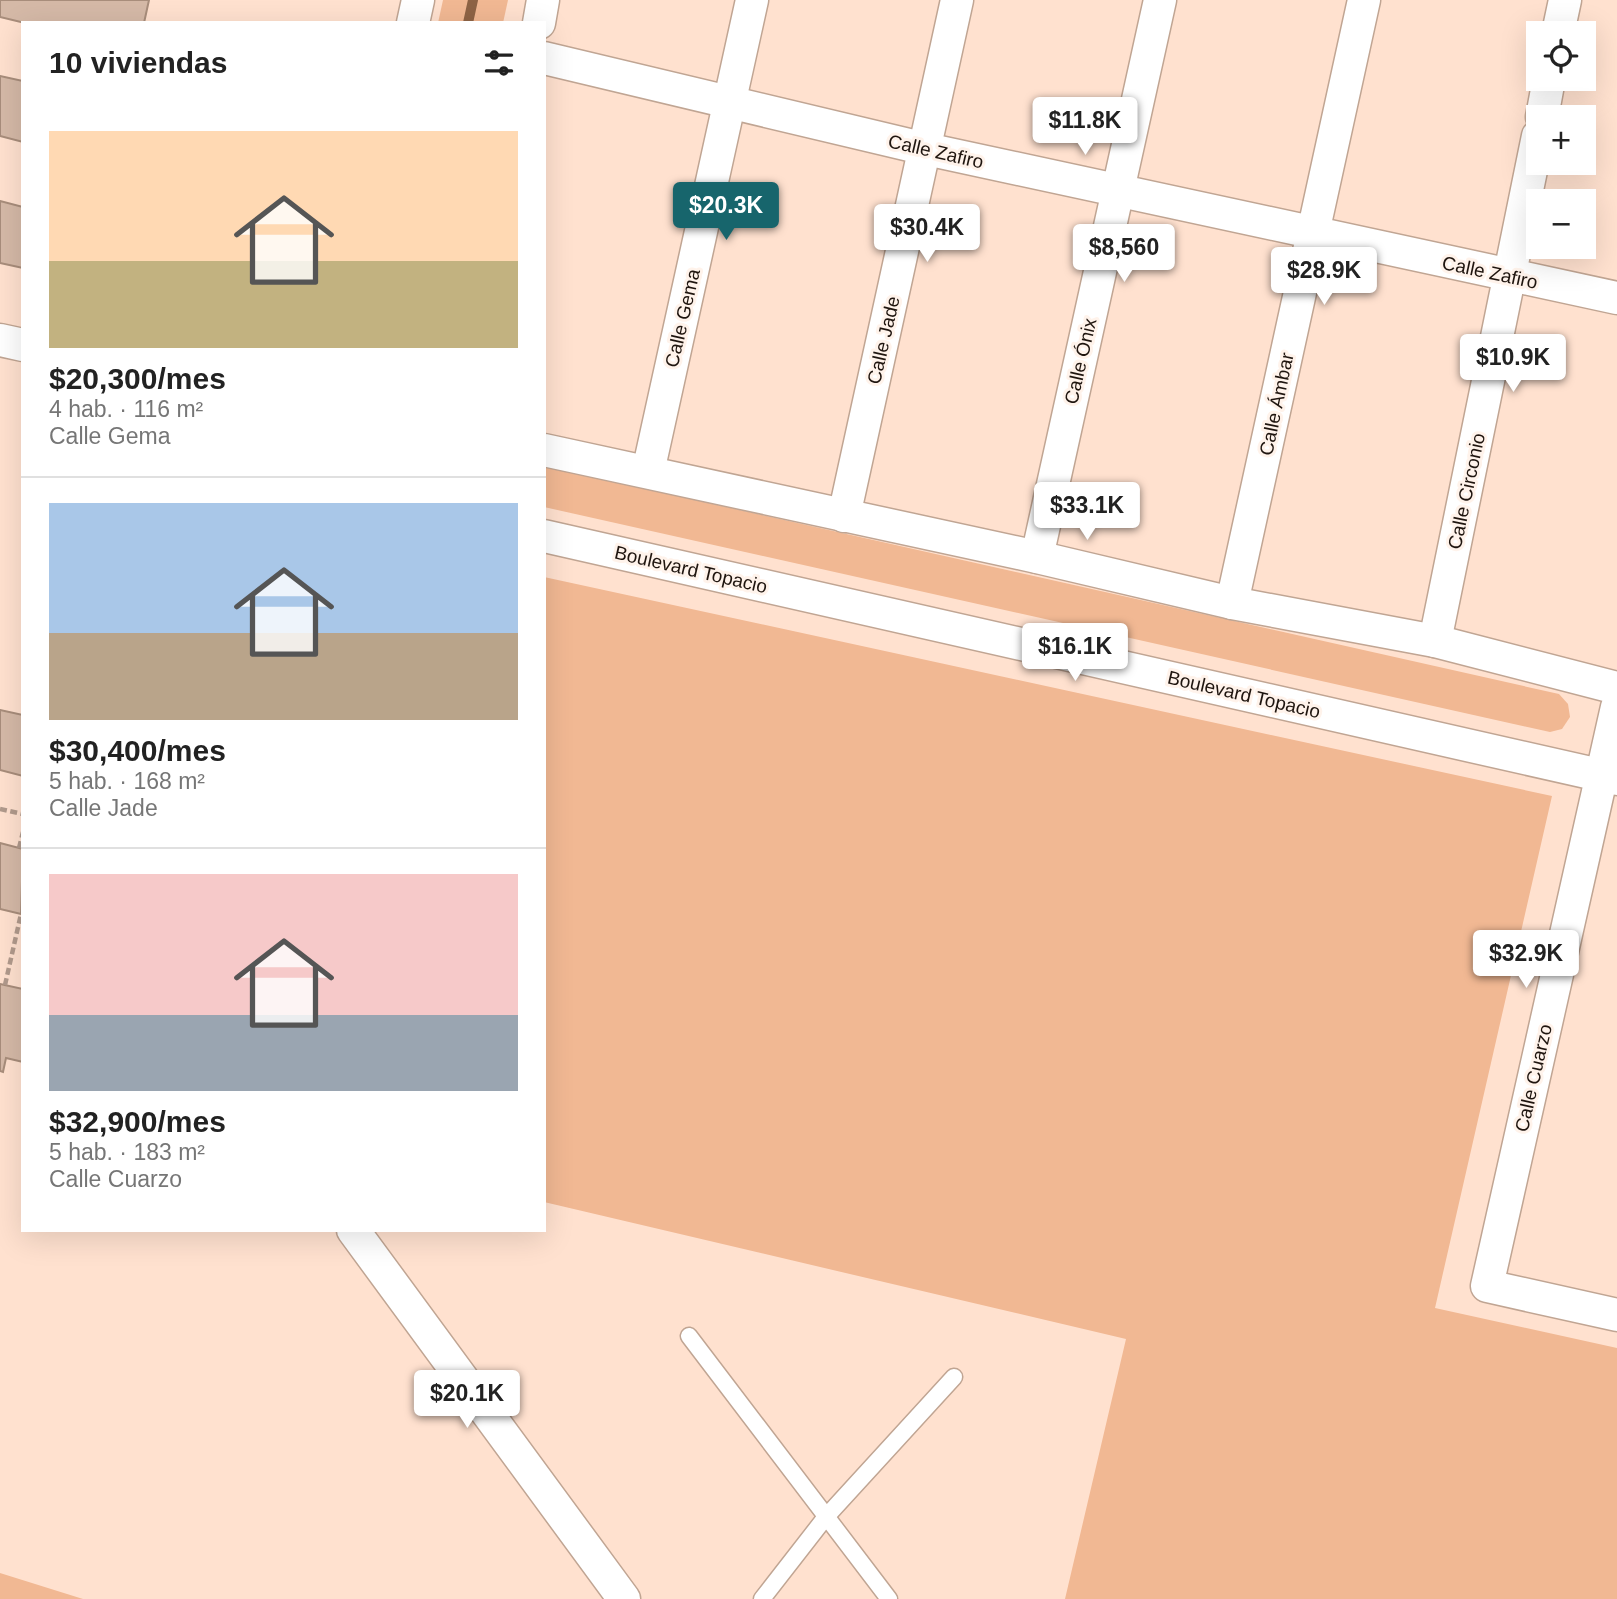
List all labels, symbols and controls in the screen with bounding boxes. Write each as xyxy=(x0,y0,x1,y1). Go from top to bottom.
map controls xyxy=(1526,21,1596,259)
button: locate xyxy=(1526,21,1596,91)
icon: filters xyxy=(480,44,518,82)
text: 10 viviendas xyxy=(49,46,227,79)
pin: $11.8K xyxy=(1028,97,1142,157)
button: + xyxy=(1526,105,1596,175)
text: $11.8K xyxy=(1049,107,1121,133)
street label: Calle Zafiro xyxy=(886,130,986,173)
icon: home xyxy=(221,177,347,303)
pin: $20.3K xyxy=(669,182,783,242)
button: − xyxy=(1526,189,1596,259)
text: $20.3K xyxy=(689,192,763,218)
pin: $30.4K xyxy=(870,204,984,264)
text: $30.4K xyxy=(890,214,964,240)
pin: $8,560 xyxy=(1067,224,1181,284)
text: $8,560 xyxy=(1089,234,1159,260)
pin: $28.9K xyxy=(1267,247,1381,307)
street label: Calle Zafiro xyxy=(1440,252,1540,293)
text: $28.9K xyxy=(1287,257,1361,283)
street label: Calle Gema xyxy=(661,266,704,369)
street label: Calle Jade xyxy=(863,294,904,386)
street label: Calle Ónix xyxy=(1060,316,1101,406)
pin: $10.9K xyxy=(1456,334,1570,394)
text: $10.9K xyxy=(1476,344,1550,370)
street label: Calle Ámbar xyxy=(1255,350,1298,457)
text: $20,300/mes xyxy=(49,362,226,395)
text: 4 hab. · 116 m² xyxy=(49,396,203,422)
text: Calle Gema xyxy=(49,423,170,449)
street label: Calle Circonio xyxy=(1444,431,1489,551)
pin: $33.1K xyxy=(1030,482,1144,542)
text: $33.1K xyxy=(1050,492,1124,518)
street label: Boulevard Topacio xyxy=(613,542,769,597)
icon: home xyxy=(221,549,347,675)
pin: $16.1K xyxy=(1018,624,1132,683)
text: $16.1K xyxy=(1038,633,1112,659)
street label: Boulevard Topacio xyxy=(1166,667,1322,722)
text: $30,400/mes xyxy=(49,734,226,767)
text: 5 hab. · 168 m² xyxy=(49,768,205,794)
text: Calle Jade xyxy=(49,795,158,821)
icon: home xyxy=(221,920,347,1046)
pin: $32.9K xyxy=(1469,930,1583,990)
text: $32.9K xyxy=(1489,940,1563,966)
street label: Calle Cuarzo xyxy=(1511,1022,1556,1134)
text: $32,900/mes xyxy=(49,1105,226,1138)
text: 5 hab. · 183 m² xyxy=(49,1139,205,1165)
text: Calle Cuarzo xyxy=(49,1166,182,1192)
pin: $20.1K xyxy=(410,1370,524,1430)
text: $20.1K xyxy=(430,1380,504,1406)

